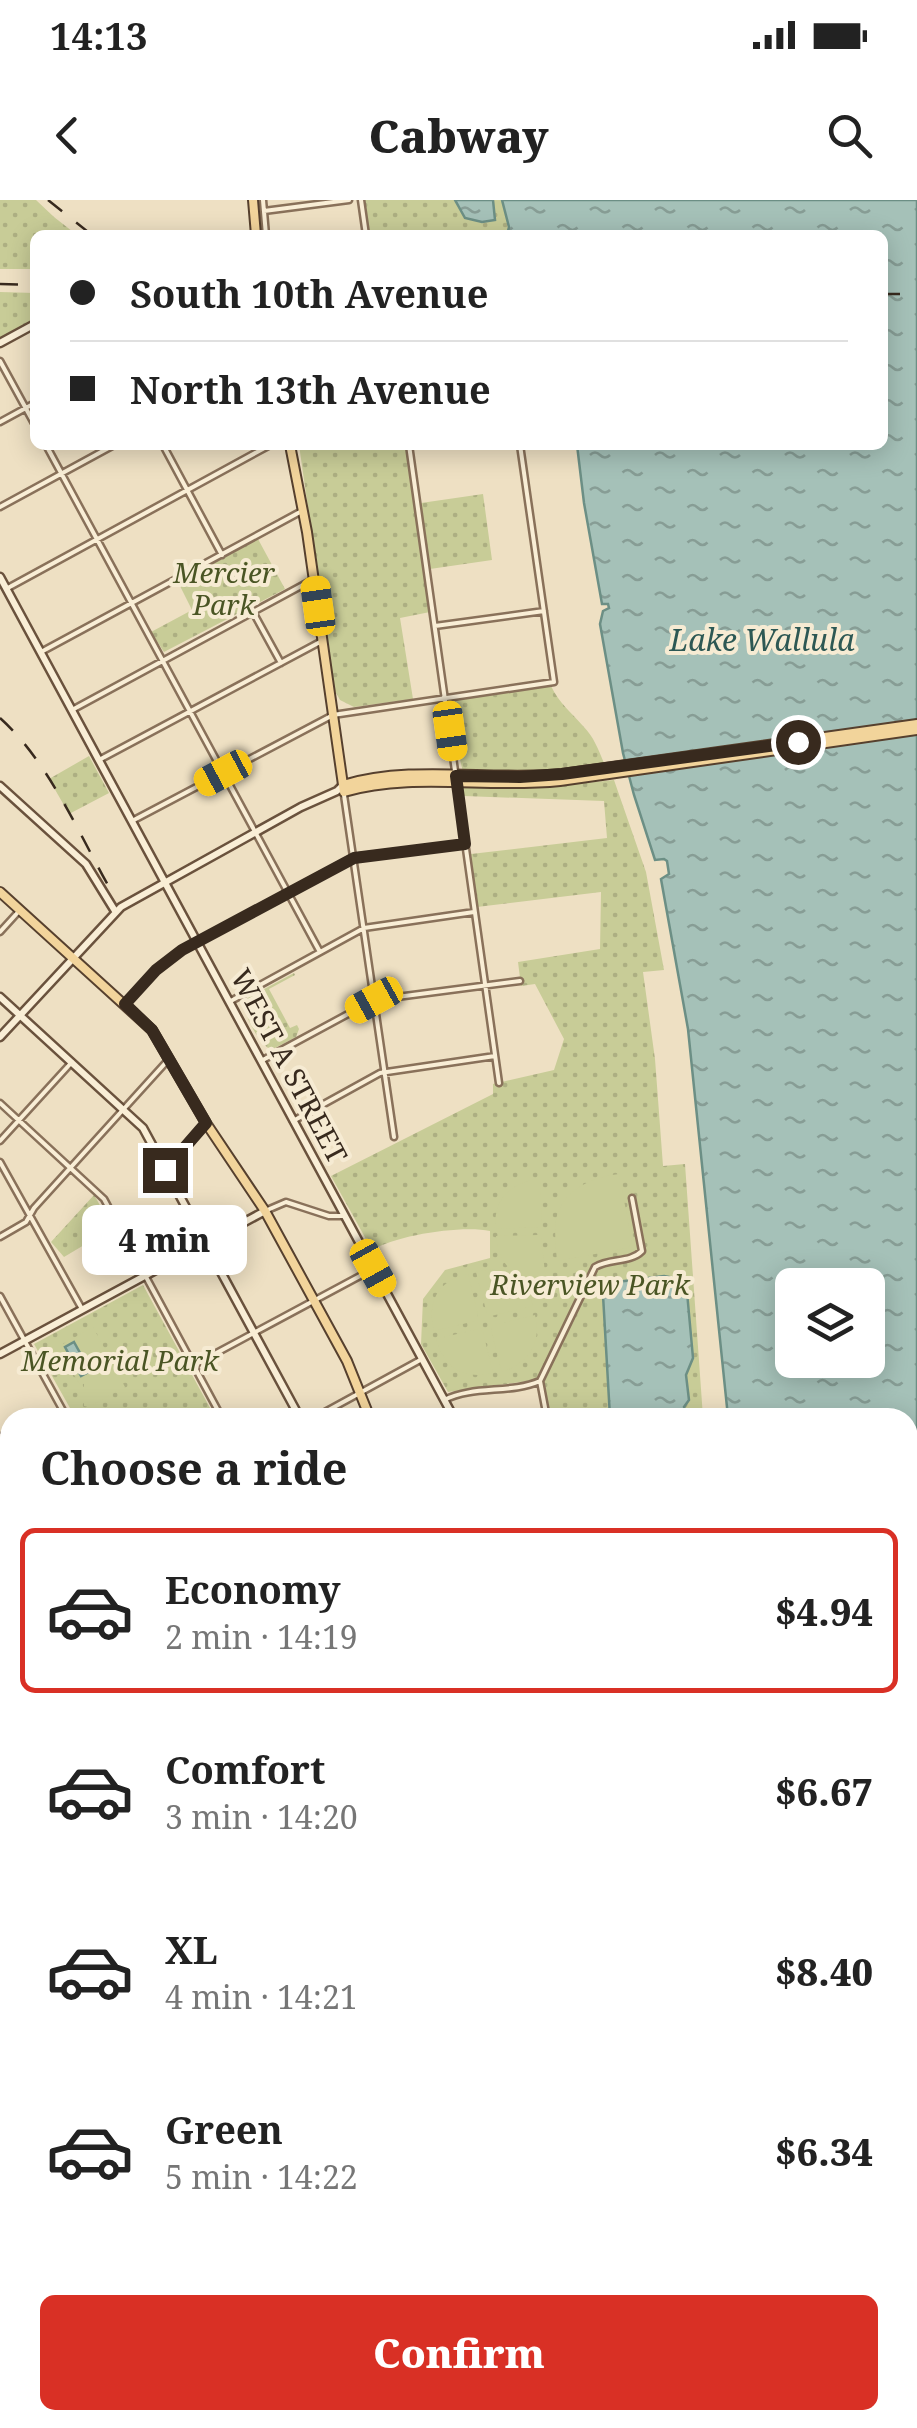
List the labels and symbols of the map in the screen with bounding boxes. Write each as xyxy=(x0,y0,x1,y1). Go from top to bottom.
park label: Mercier Park xyxy=(172,553,276,623)
car xyxy=(299,574,337,638)
water label: Lake Wallula xyxy=(668,619,855,660)
car xyxy=(431,699,469,763)
route start xyxy=(776,720,821,765)
car xyxy=(189,746,257,800)
street label: WEST A STREET xyxy=(223,962,357,1169)
car xyxy=(340,972,408,1028)
route end xyxy=(143,1148,188,1193)
callout: 4 min xyxy=(82,1205,248,1275)
car xyxy=(345,1234,401,1302)
park label: Riverview Park xyxy=(489,1265,691,1303)
park label: Memorial Park xyxy=(20,1341,220,1379)

